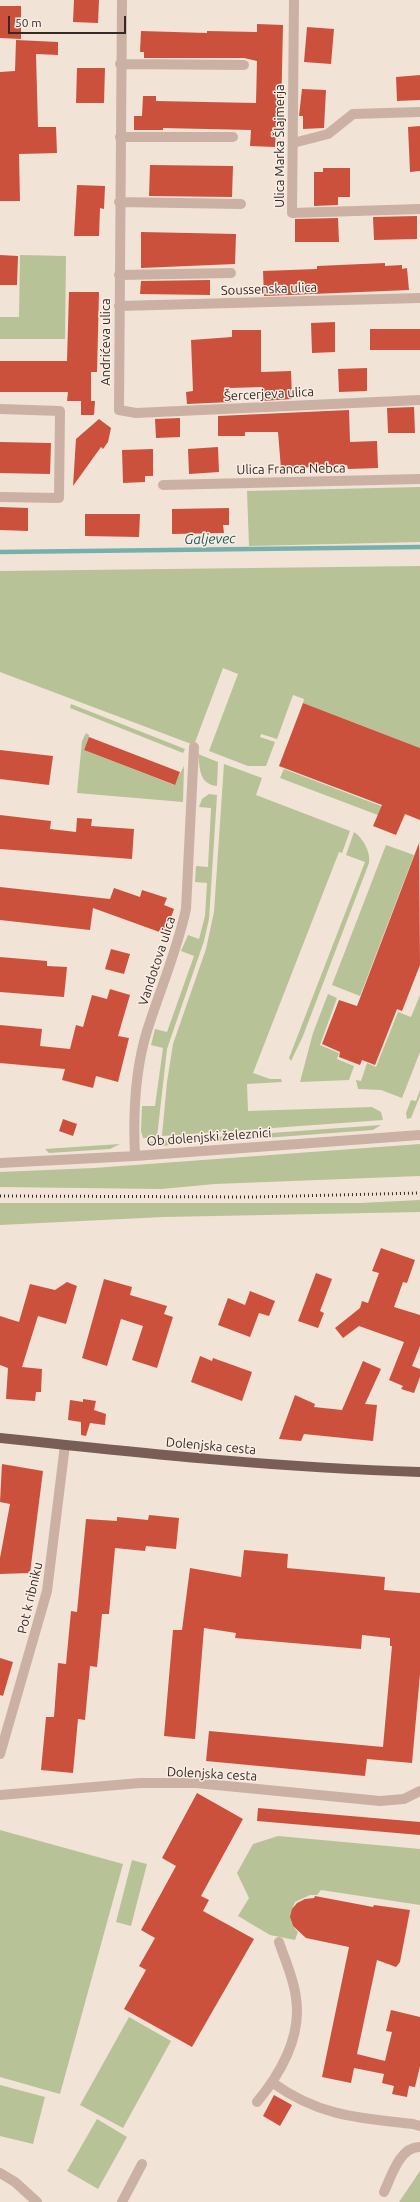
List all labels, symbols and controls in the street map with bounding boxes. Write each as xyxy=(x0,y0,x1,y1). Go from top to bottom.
scale bar xyxy=(10,8,128,34)
text: 50 m xyxy=(15,16,42,29)
street label: Ulica Marka Šlajmerja xyxy=(272,84,288,208)
street label: Soussenska ulica xyxy=(221,280,317,298)
street label: Andrićeva ulica xyxy=(98,298,114,386)
street label: Šercerjeva ulica xyxy=(224,384,314,404)
street label: Ulica Franca Nebca xyxy=(236,460,346,478)
water label: Galjevec xyxy=(184,530,236,548)
street label: Vandotova ulica xyxy=(135,915,179,1007)
street label: Ob dolenjski železnici xyxy=(146,1125,272,1149)
street label: Dolenjska cesta xyxy=(165,1434,257,1458)
street label: Pot k ribniku xyxy=(14,1561,46,1635)
street label: Dolenjska cesta xyxy=(166,1764,258,1784)

